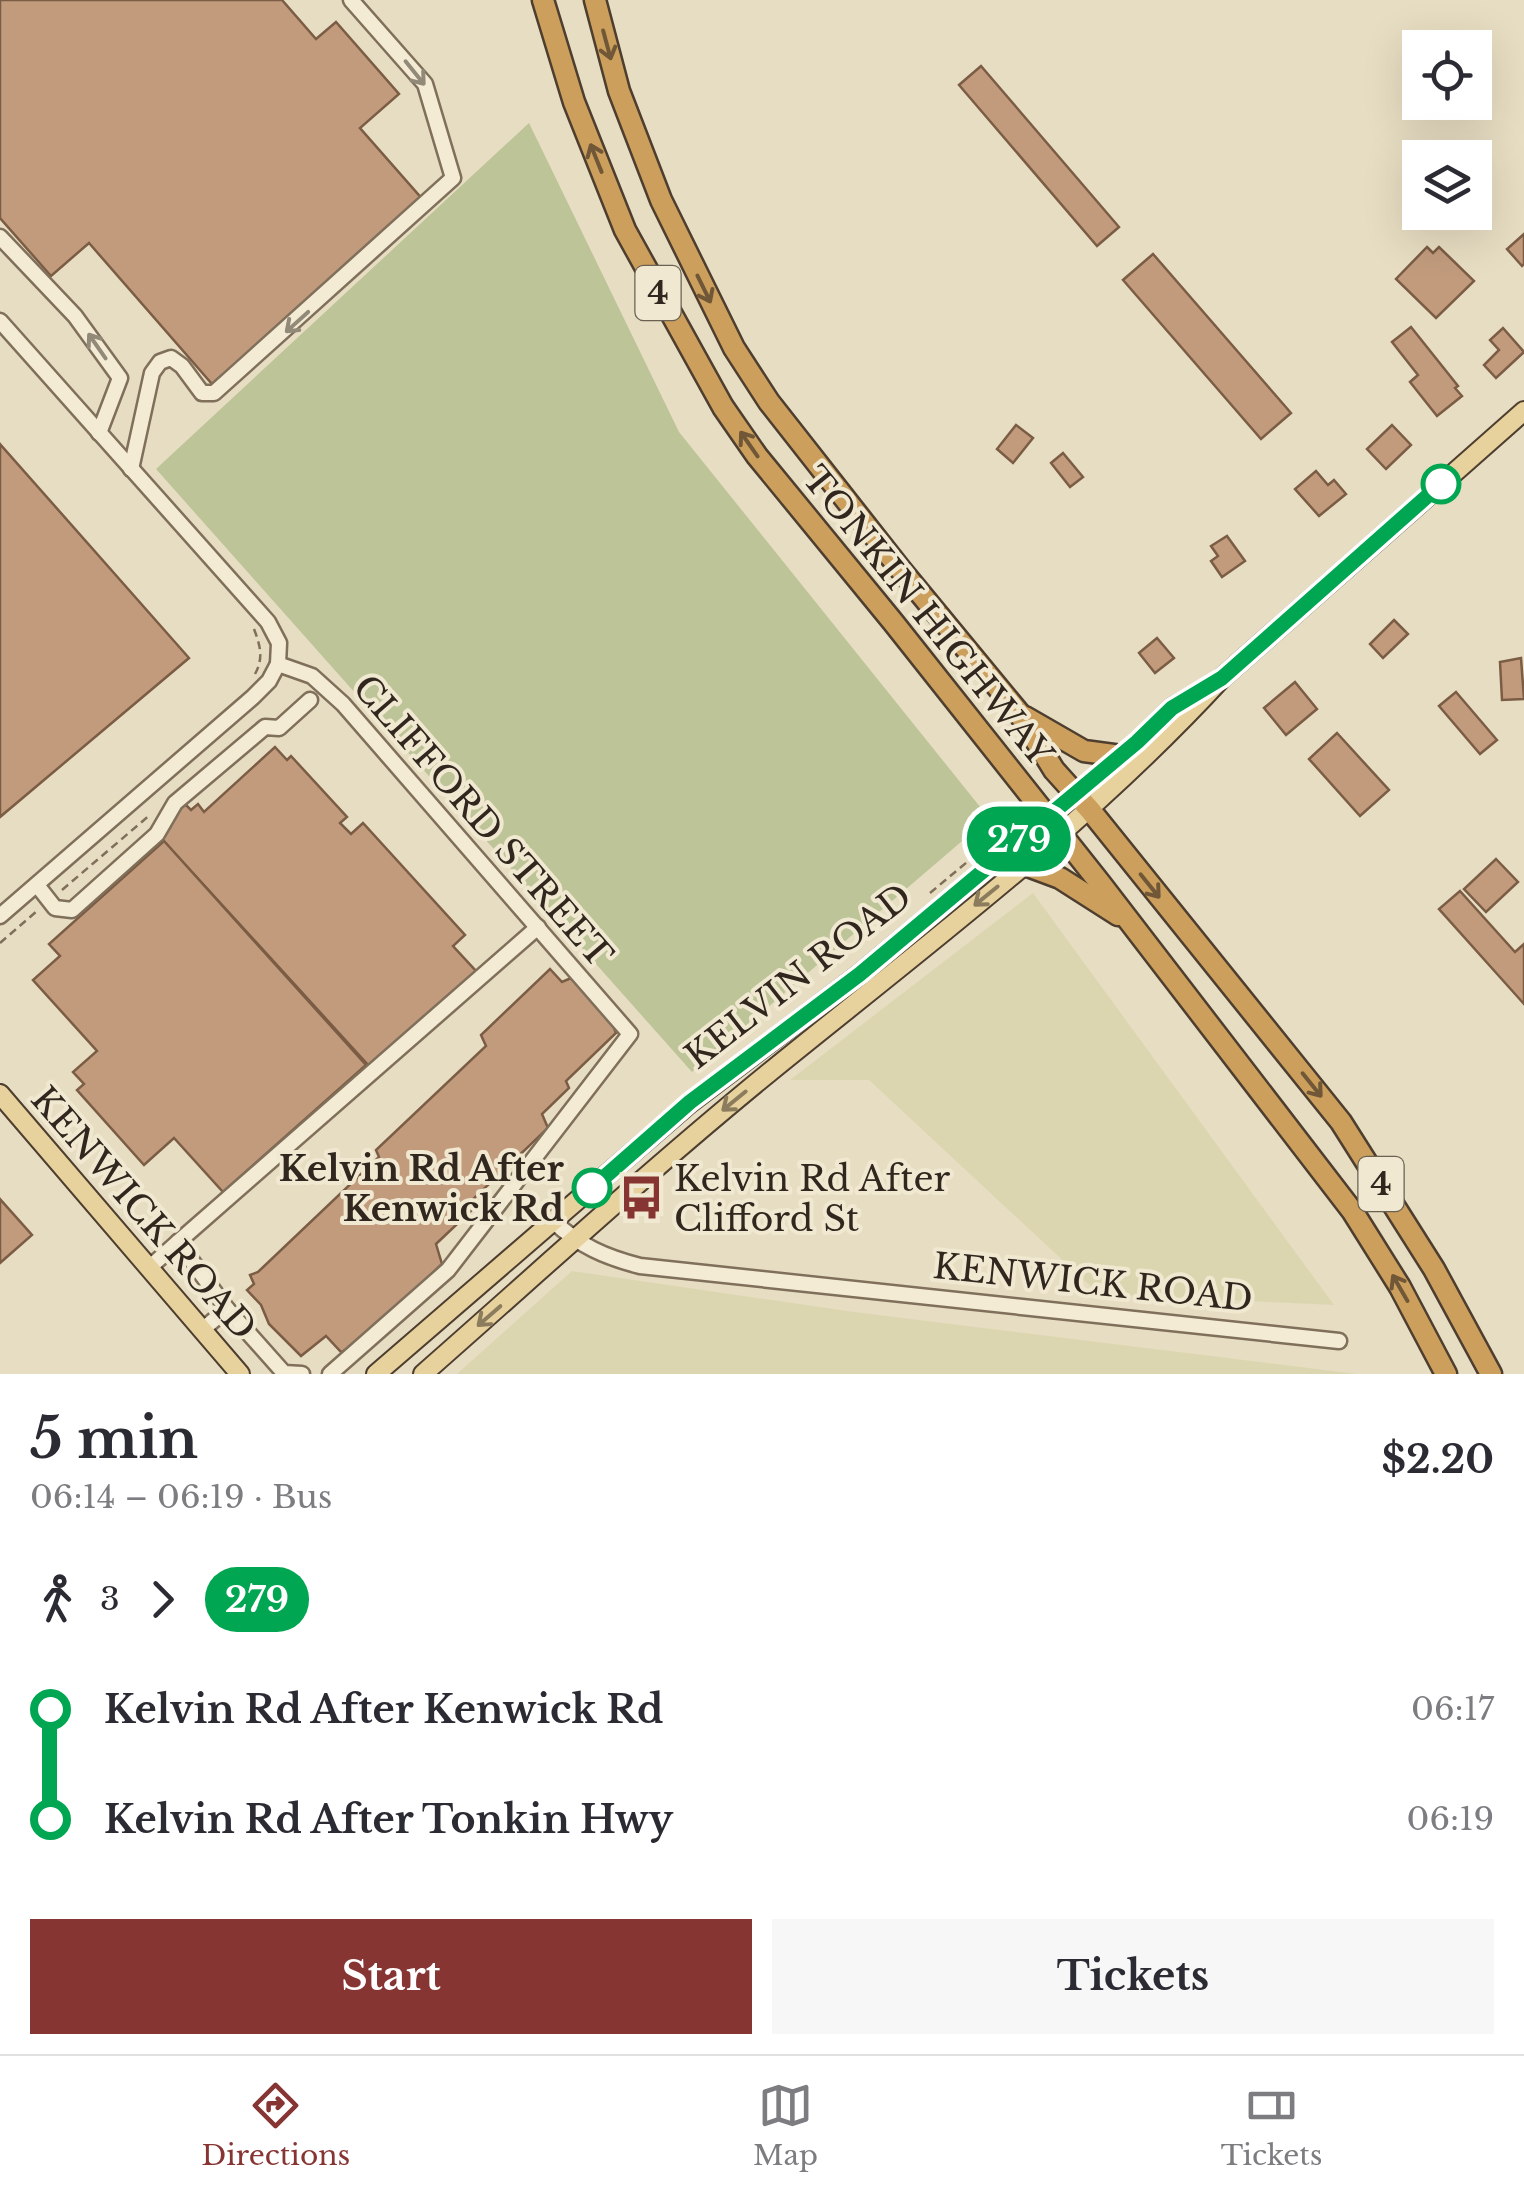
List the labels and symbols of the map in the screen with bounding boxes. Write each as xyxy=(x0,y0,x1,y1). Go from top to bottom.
one-way arrow xyxy=(599,29,618,61)
one-way arrow xyxy=(404,60,426,86)
one-way arrow xyxy=(586,144,604,174)
road number: 4 xyxy=(636,266,680,320)
one-way arrow xyxy=(695,274,714,304)
one-way arrow xyxy=(284,310,310,332)
one-way arrow xyxy=(87,333,108,360)
one-way arrow xyxy=(739,431,760,459)
street label: TONKIN HIGHWAY xyxy=(794,457,1062,775)
unlabelled marker xyxy=(1422,465,1460,503)
street label: CLIFFORD STREET xyxy=(344,666,622,976)
line badge: 279 xyxy=(962,806,1076,872)
one-way arrow xyxy=(1139,873,1161,899)
street label: KELVIN ROAD xyxy=(676,874,920,1078)
one-way arrow xyxy=(973,885,999,907)
one-way arrow xyxy=(1301,1071,1323,1097)
street label: KENWICK ROAD xyxy=(22,1078,266,1348)
one-way arrow xyxy=(721,1090,747,1112)
place label: Kelvin Rd After Kenwick Rd xyxy=(279,1147,565,1230)
place label: Kelvin Rd After Clifford St xyxy=(674,1157,950,1240)
road number: 4 xyxy=(1358,1157,1404,1211)
marker: Kelvin Rd After Kenwick Rd xyxy=(573,1169,611,1207)
bus stop icon: Kelvin Rd After Clifford St xyxy=(617,1174,665,1222)
street label: KENWICK ROAD xyxy=(931,1244,1255,1320)
one-way arrow xyxy=(1390,1274,1410,1303)
one-way arrow xyxy=(477,1304,503,1326)

